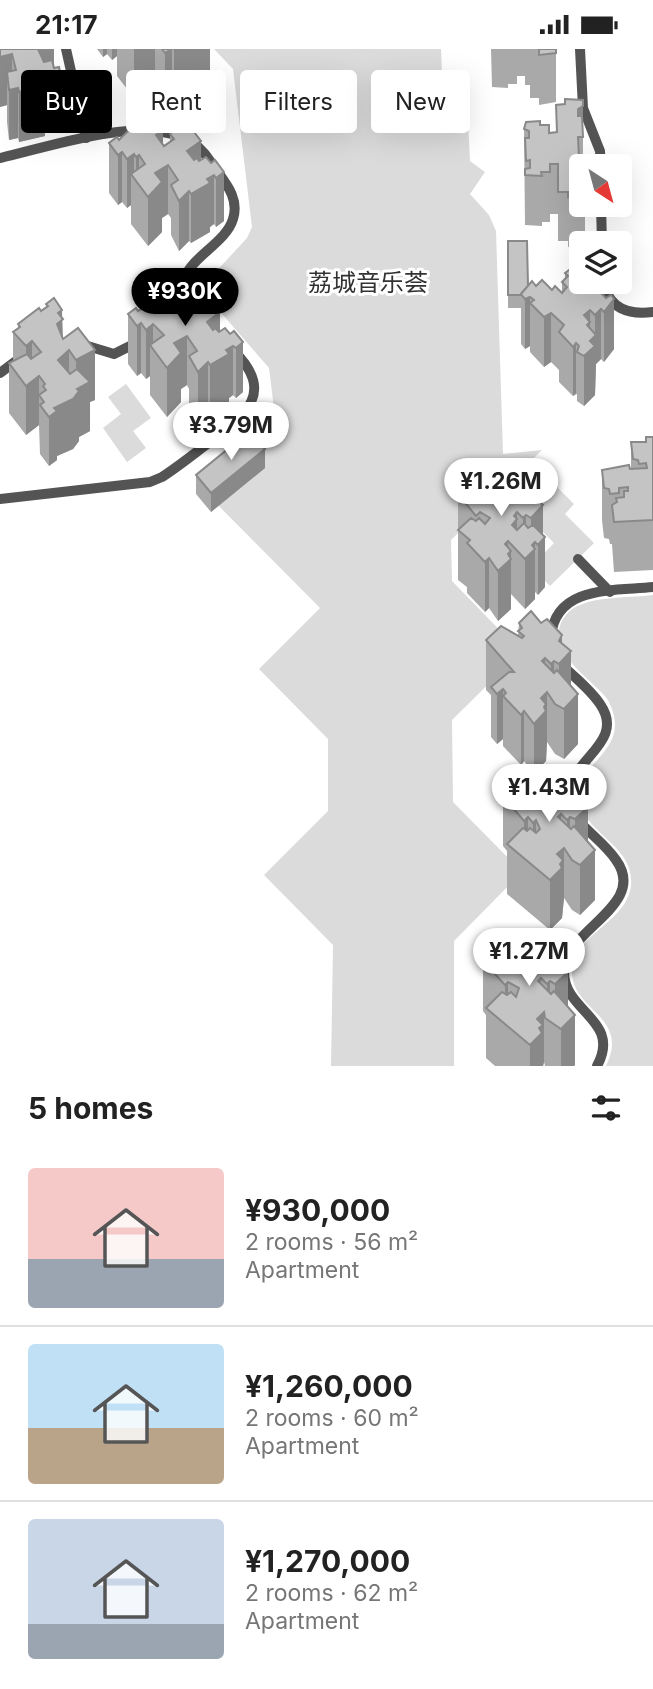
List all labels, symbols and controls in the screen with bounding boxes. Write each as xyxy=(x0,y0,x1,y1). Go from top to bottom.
text: 21:17 xyxy=(35,9,98,40)
chip: Buy xyxy=(21,70,112,133)
chip: Rent xyxy=(126,70,226,133)
chip: Filters xyxy=(240,70,357,133)
chip: New xyxy=(371,70,470,133)
north arrow xyxy=(569,154,632,217)
map controls xyxy=(569,154,632,294)
button: layers xyxy=(569,231,632,294)
pin: ¥930K xyxy=(136,268,234,328)
park label: 荔城音乐荟 xyxy=(308,268,428,297)
text: ¥930K xyxy=(148,277,222,305)
pin: ¥3.79M xyxy=(174,403,288,462)
text: ¥3.79M xyxy=(189,411,273,439)
pin: ¥1.26M xyxy=(444,459,558,518)
text: ¥1.26M xyxy=(460,467,542,495)
pin: ¥1.43M xyxy=(492,765,606,824)
text: ¥1.43M xyxy=(508,773,590,801)
pin: ¥1.27M xyxy=(472,929,586,988)
text: ¥1.27M xyxy=(489,937,569,965)
icon: filters xyxy=(587,1089,625,1127)
text: 5 homes xyxy=(28,1090,153,1126)
text: ¥930,000 xyxy=(245,1192,390,1228)
icon: home xyxy=(84,1196,168,1280)
text: 2 rooms · 56 m² xyxy=(245,1228,418,1256)
text: Apartment xyxy=(245,1256,359,1284)
text: ¥1,260,000 xyxy=(245,1368,413,1404)
icon: home xyxy=(84,1372,168,1456)
text: 2 rooms · 60 m² xyxy=(245,1404,419,1432)
text: Apartment xyxy=(245,1432,359,1460)
text: ¥1,270,000 xyxy=(245,1543,410,1579)
icon: home xyxy=(84,1547,168,1631)
text: 2 rooms · 62 m² xyxy=(245,1579,418,1607)
text: Apartment xyxy=(245,1607,359,1635)

